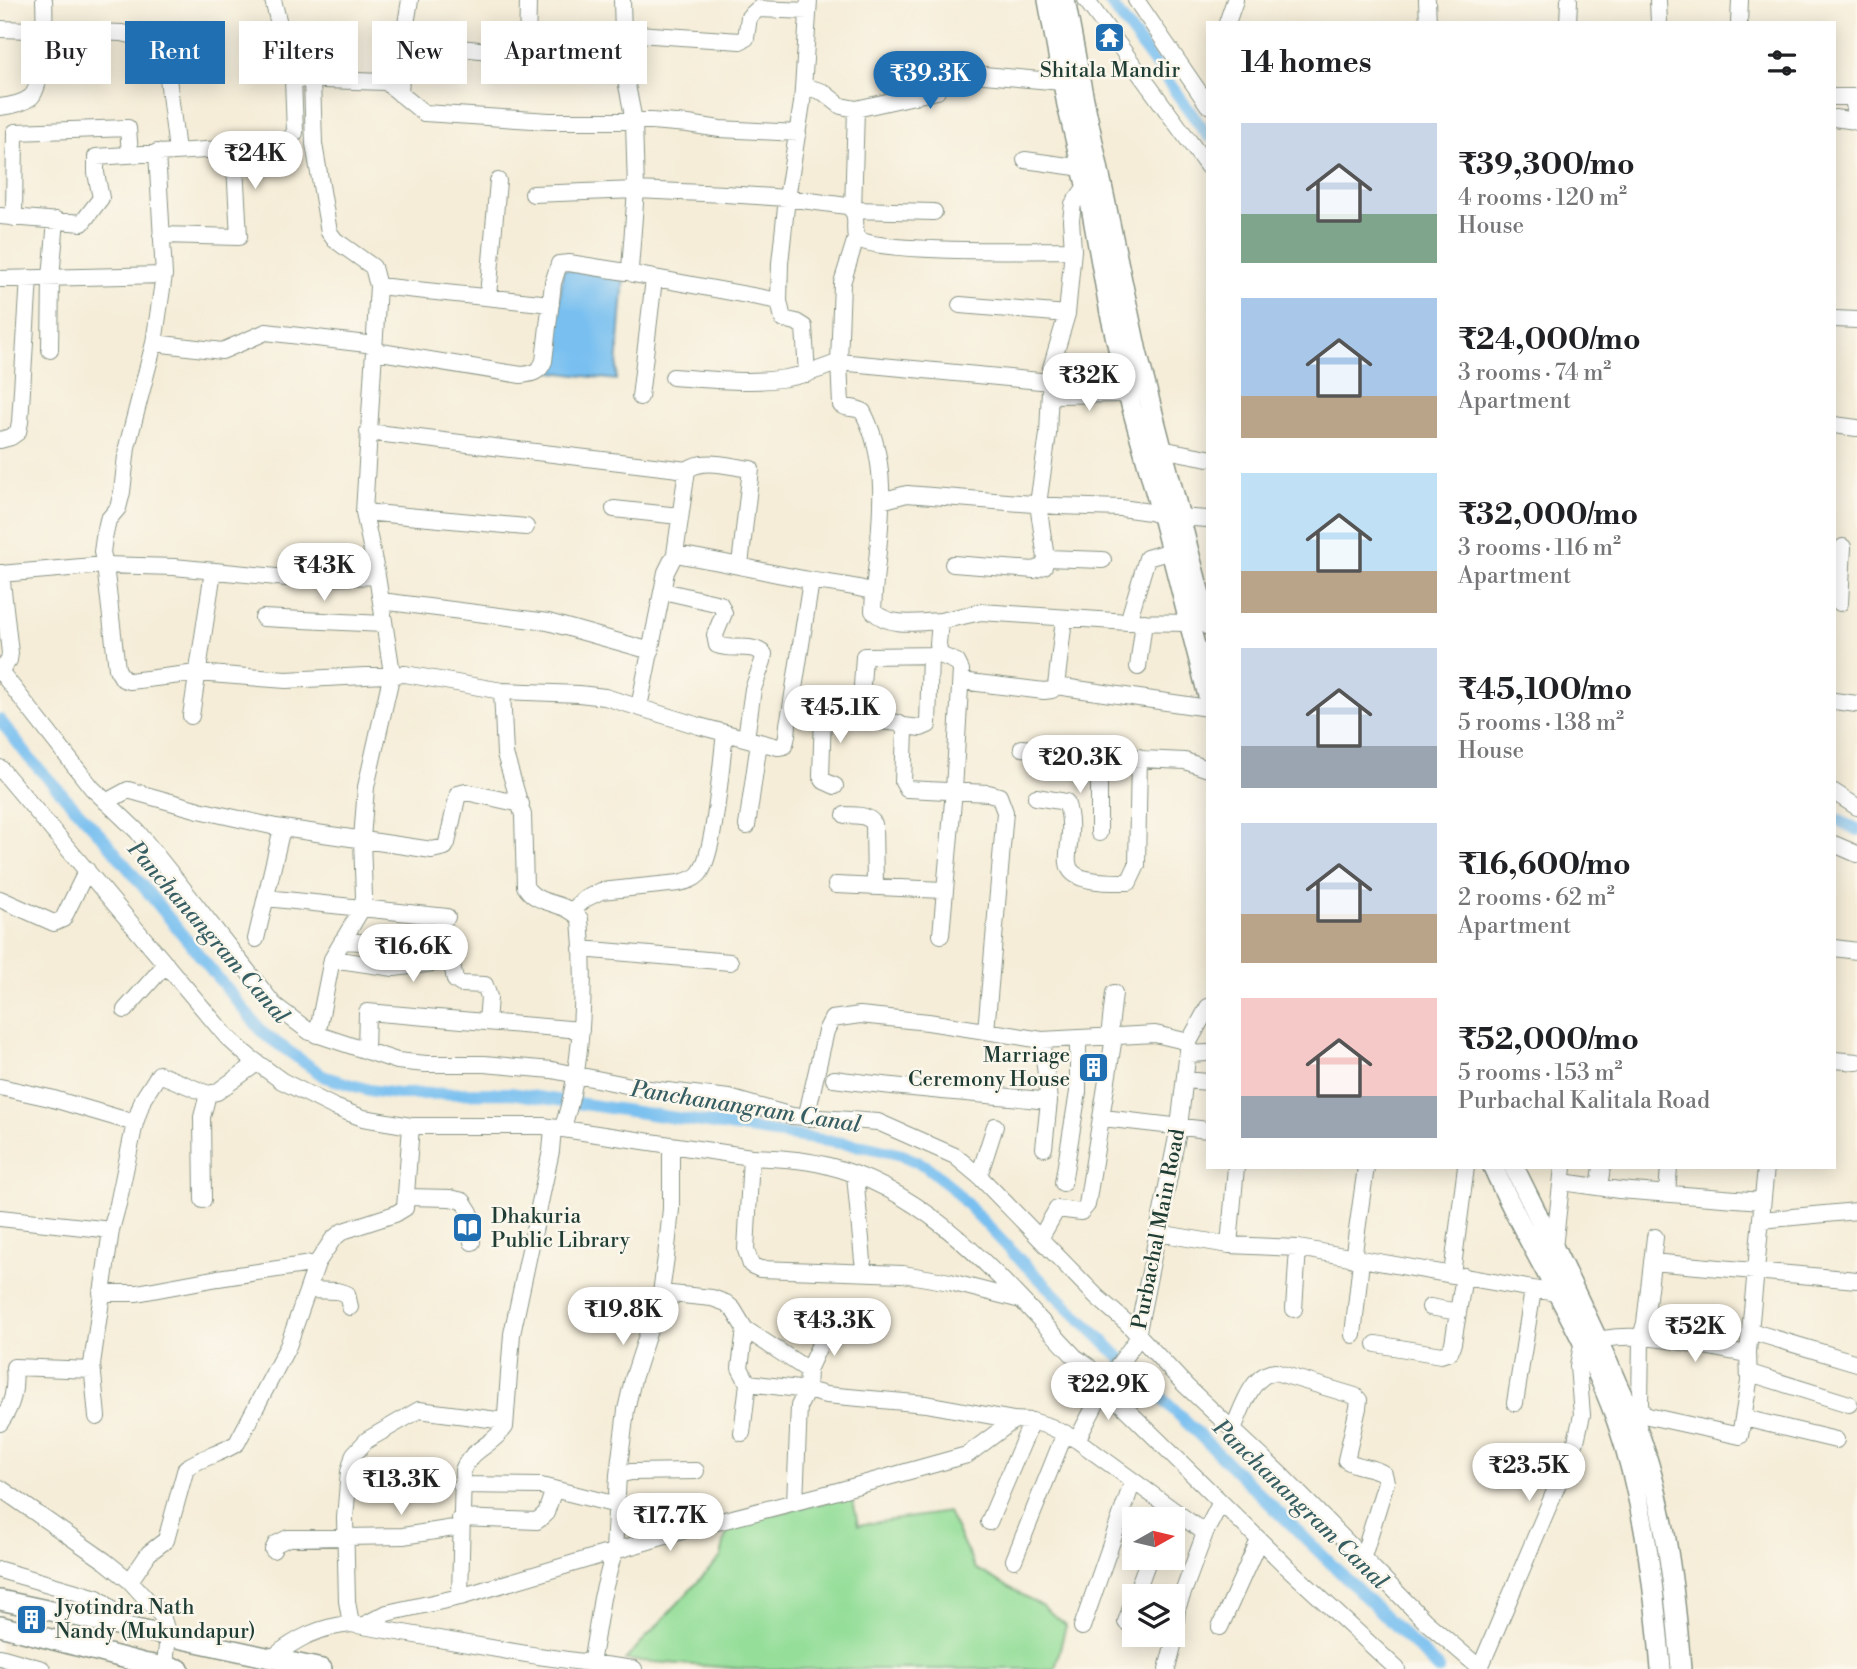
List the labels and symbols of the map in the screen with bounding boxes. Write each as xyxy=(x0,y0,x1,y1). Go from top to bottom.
temple icon: Shitala Mandir xyxy=(1093,21,1127,55)
pin: ₹39.3K xyxy=(873,52,987,111)
place label: Shitala Mandir xyxy=(1040,58,1180,84)
pin: ₹24K xyxy=(214,132,296,191)
pin: ₹32K xyxy=(1048,354,1130,413)
pin: ₹43K xyxy=(283,544,365,603)
pin: ₹45.1K xyxy=(783,686,897,745)
pin: ₹20.3K xyxy=(1023,736,1137,795)
water label: Panchanangram Canal xyxy=(121,835,295,1030)
pin: ₹16.6K xyxy=(356,925,470,984)
place label: Marriage Ceremony House xyxy=(908,1043,1070,1093)
building icon: Marriage Ceremony House xyxy=(1076,1050,1110,1084)
water label: Panchanangram Canal xyxy=(628,1075,863,1139)
street label: Purbachal Main Road xyxy=(1127,1127,1191,1332)
place label: Dhakuria Public Library xyxy=(491,1204,631,1254)
library icon: Dhakuria Public Library xyxy=(451,1211,485,1245)
pin: ₹19.8K xyxy=(566,1288,680,1347)
pin: ₹43.3K xyxy=(777,1298,891,1358)
pin: ₹52K xyxy=(1654,1304,1736,1364)
pin: ₹22.9K xyxy=(1051,1362,1165,1422)
water label: Panchanangram Canal xyxy=(1206,1413,1394,1596)
pin: ₹23.5K xyxy=(1472,1444,1586,1503)
pin: ₹13.3K xyxy=(344,1458,458,1517)
pin: ₹17.7K xyxy=(613,1494,727,1553)
north arrow xyxy=(1122,1507,1185,1570)
place label: Jyotindra Nath Nandy (Mukundapur) xyxy=(54,1595,255,1645)
building icon: Jyotindra Nath Nandy (Mukundapur) xyxy=(15,1602,49,1636)

